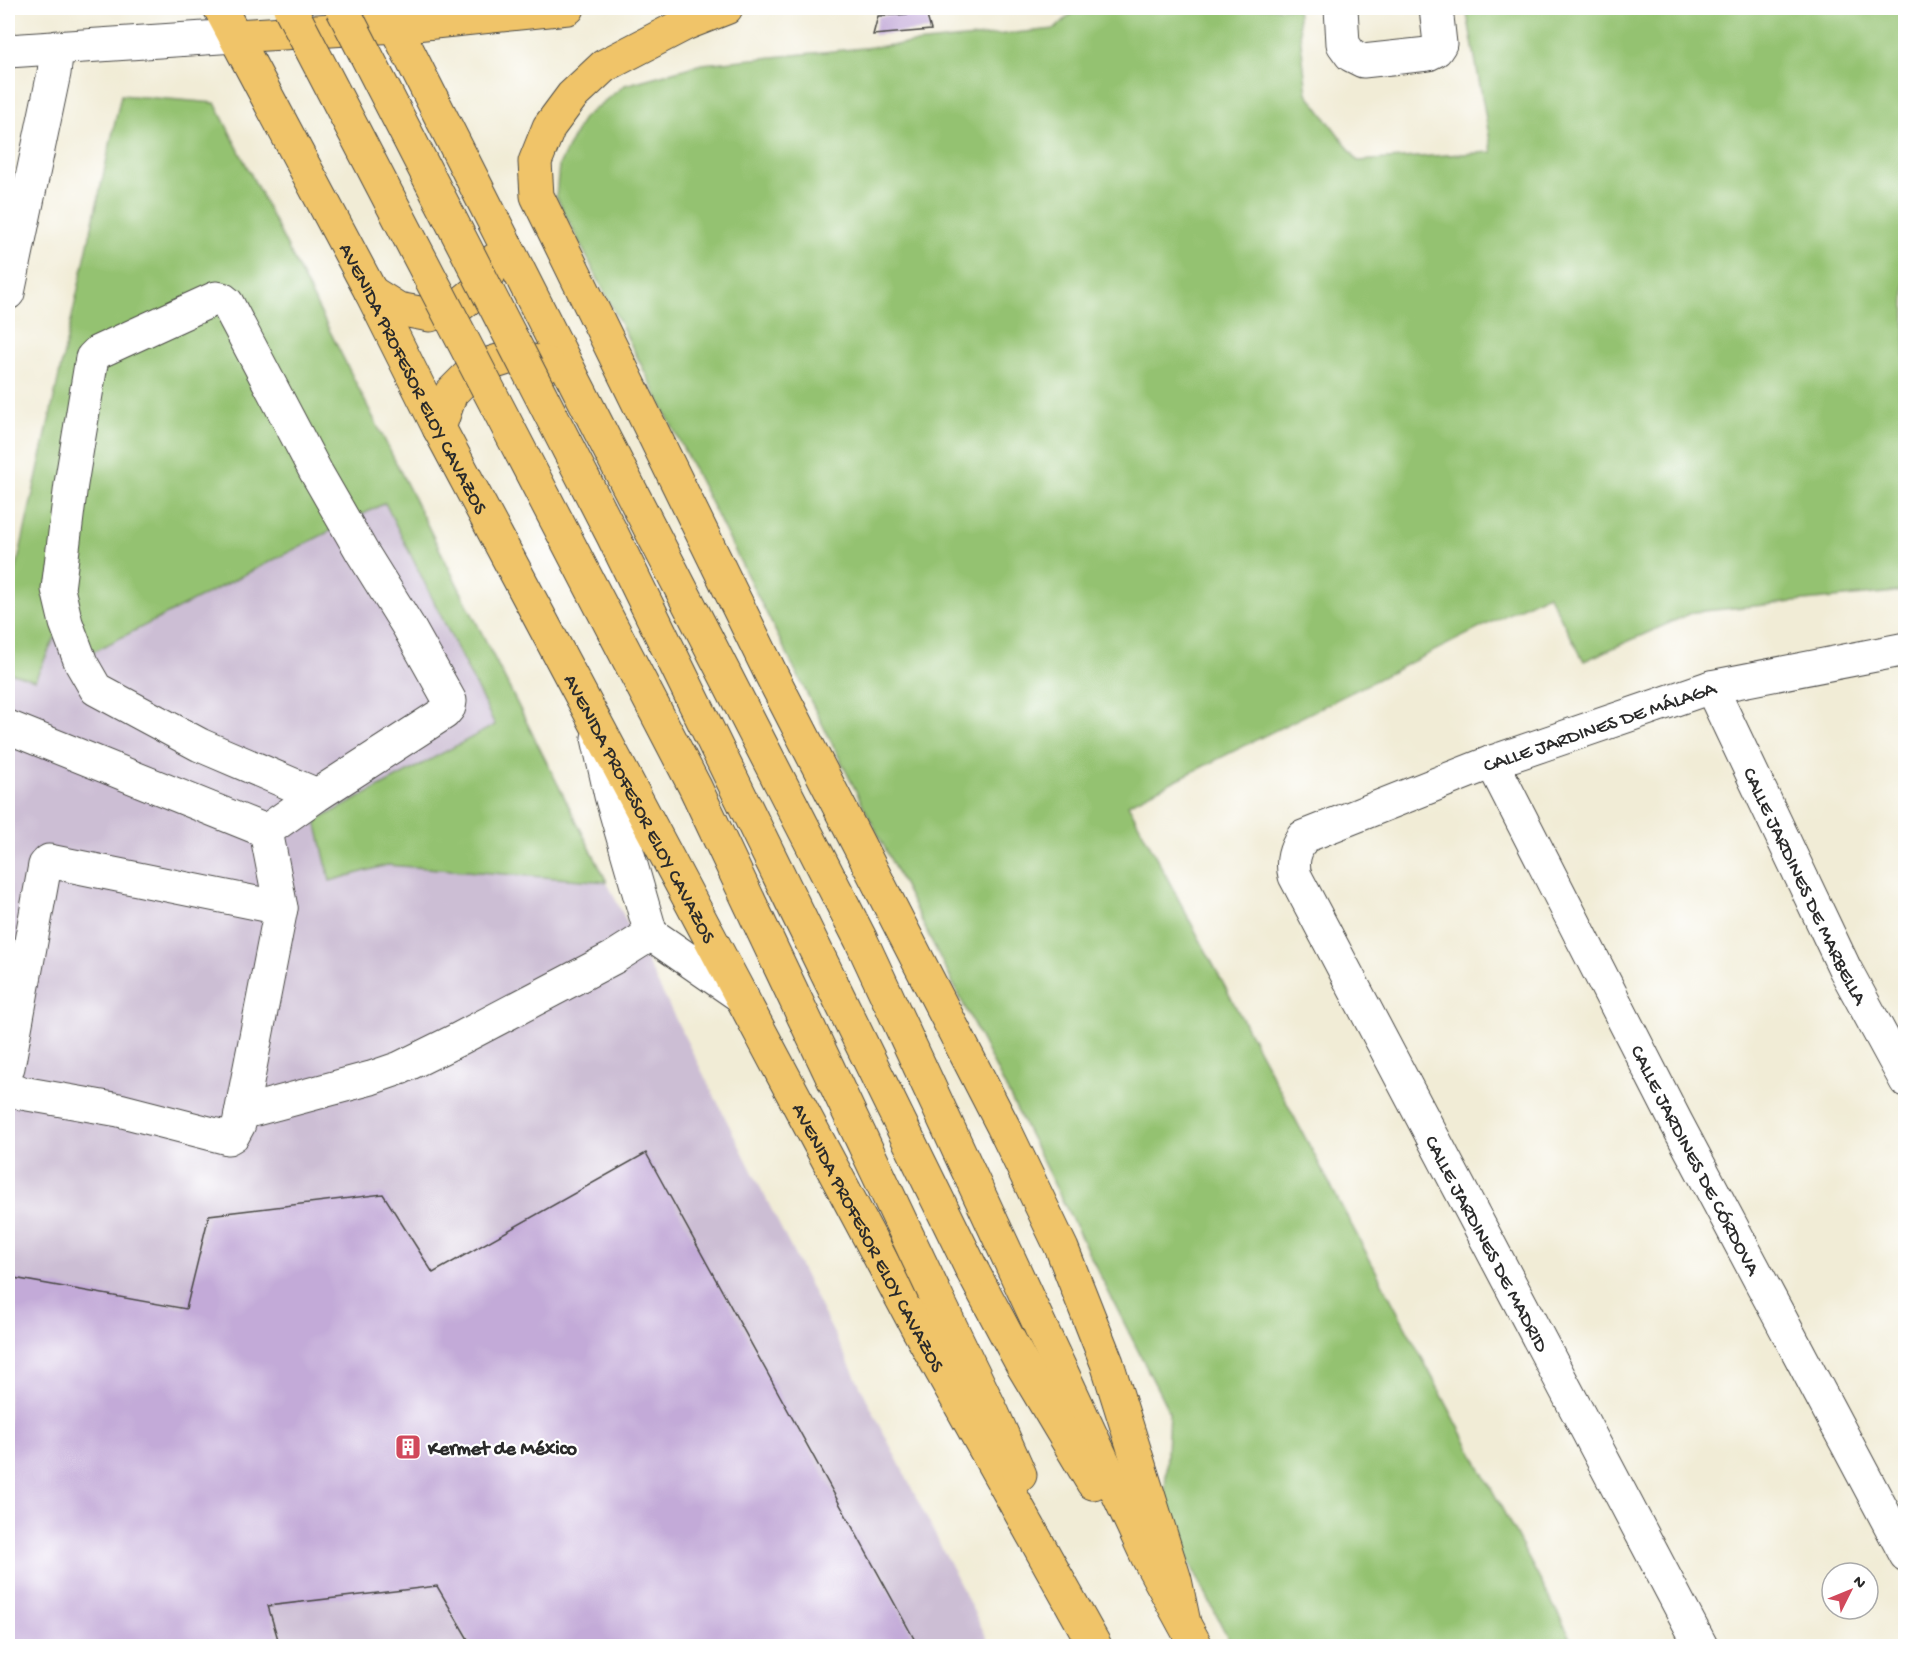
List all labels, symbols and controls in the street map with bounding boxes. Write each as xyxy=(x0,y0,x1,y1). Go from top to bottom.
street label: AVENIDA PROFESOR ELOY CAVAZOS xyxy=(332,240,491,520)
street label: AVENIDA PROFESOR ELOY CAVAZOS xyxy=(557,671,719,949)
street label: CALLE JARDINES DE MÁLAGA xyxy=(1481,678,1721,779)
street label: CALLE JARDINES DE MARBELLA xyxy=(1736,765,1871,1011)
street label: CALLE JARDINES DE CÓRDOVA xyxy=(1624,1042,1764,1281)
street label: AVENIDA PROFESOR ELOY CAVAZOS xyxy=(785,1100,948,1378)
street label: CALLE JARDINES DE MADRID xyxy=(1418,1132,1552,1358)
building icon: Kermet de México xyxy=(393,1432,423,1462)
place label: Kermet de México xyxy=(427,1439,577,1462)
north arrow xyxy=(1820,1561,1880,1621)
text: N xyxy=(1848,1573,1869,1594)

